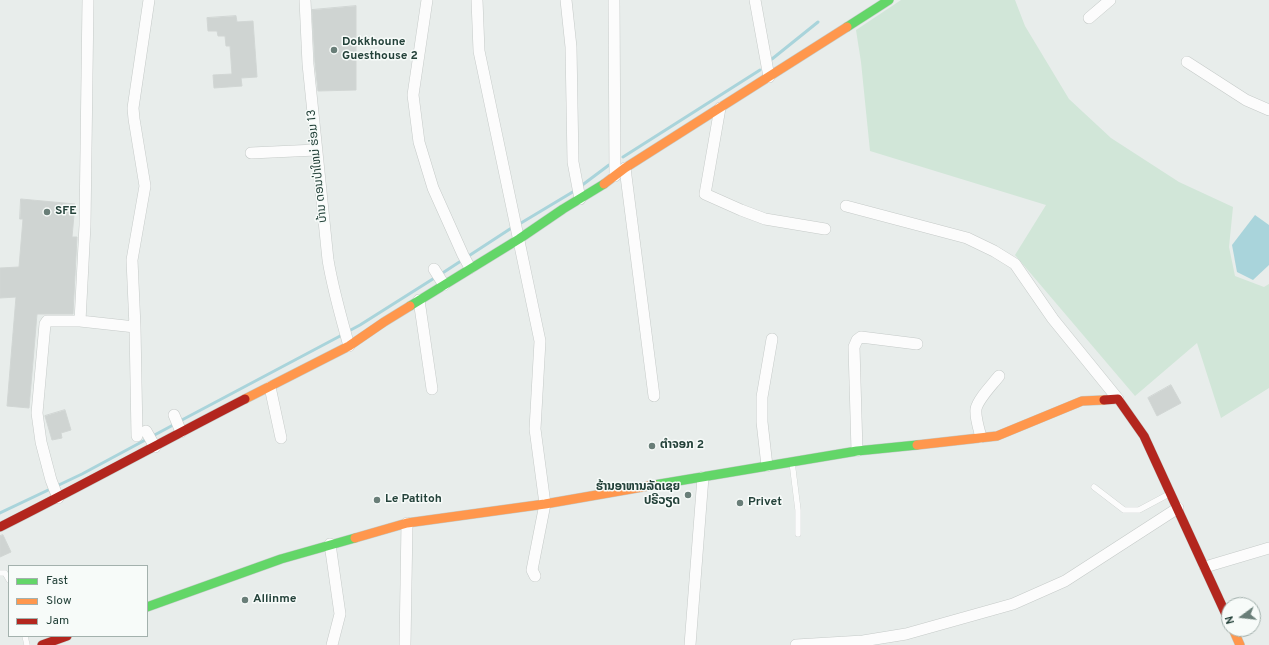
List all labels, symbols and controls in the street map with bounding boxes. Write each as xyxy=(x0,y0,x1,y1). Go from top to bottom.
place label: Dokkhoune Guesthouse 2 xyxy=(342,36,418,64)
marker: Dokkhoune Guesthouse 2 xyxy=(329,45,339,55)
street label: ບ້ານ ດອນປ່າໃຫມ່ ຮ່ອມ 13 xyxy=(305,108,331,224)
place label: SFE xyxy=(55,205,77,219)
marker: SFE xyxy=(42,207,52,217)
place label: ຕຳຈອກ 2 xyxy=(660,439,704,453)
marker: ຕຳຈອກ 2 xyxy=(647,441,657,451)
place label: ຮ້ານອາຫານລັດເຊຍ ປຣີວຽດ xyxy=(596,481,680,509)
marker: ຮ້ານອາຫານລັດເຊຍ ປຣີວຽດ xyxy=(683,490,693,500)
place label: Le Patitoh xyxy=(385,493,442,507)
marker: Le Patitoh xyxy=(372,495,382,505)
place label: Privet xyxy=(748,496,782,510)
marker: Privet xyxy=(735,498,745,508)
legend xyxy=(8,565,148,637)
text: Fast xyxy=(46,573,68,589)
text: Slow xyxy=(46,593,72,609)
place label: Allinme xyxy=(253,593,296,607)
marker: Allinme xyxy=(240,595,250,605)
north arrow xyxy=(1221,597,1261,637)
text: Jam xyxy=(46,613,69,629)
text: N xyxy=(1223,614,1238,625)

